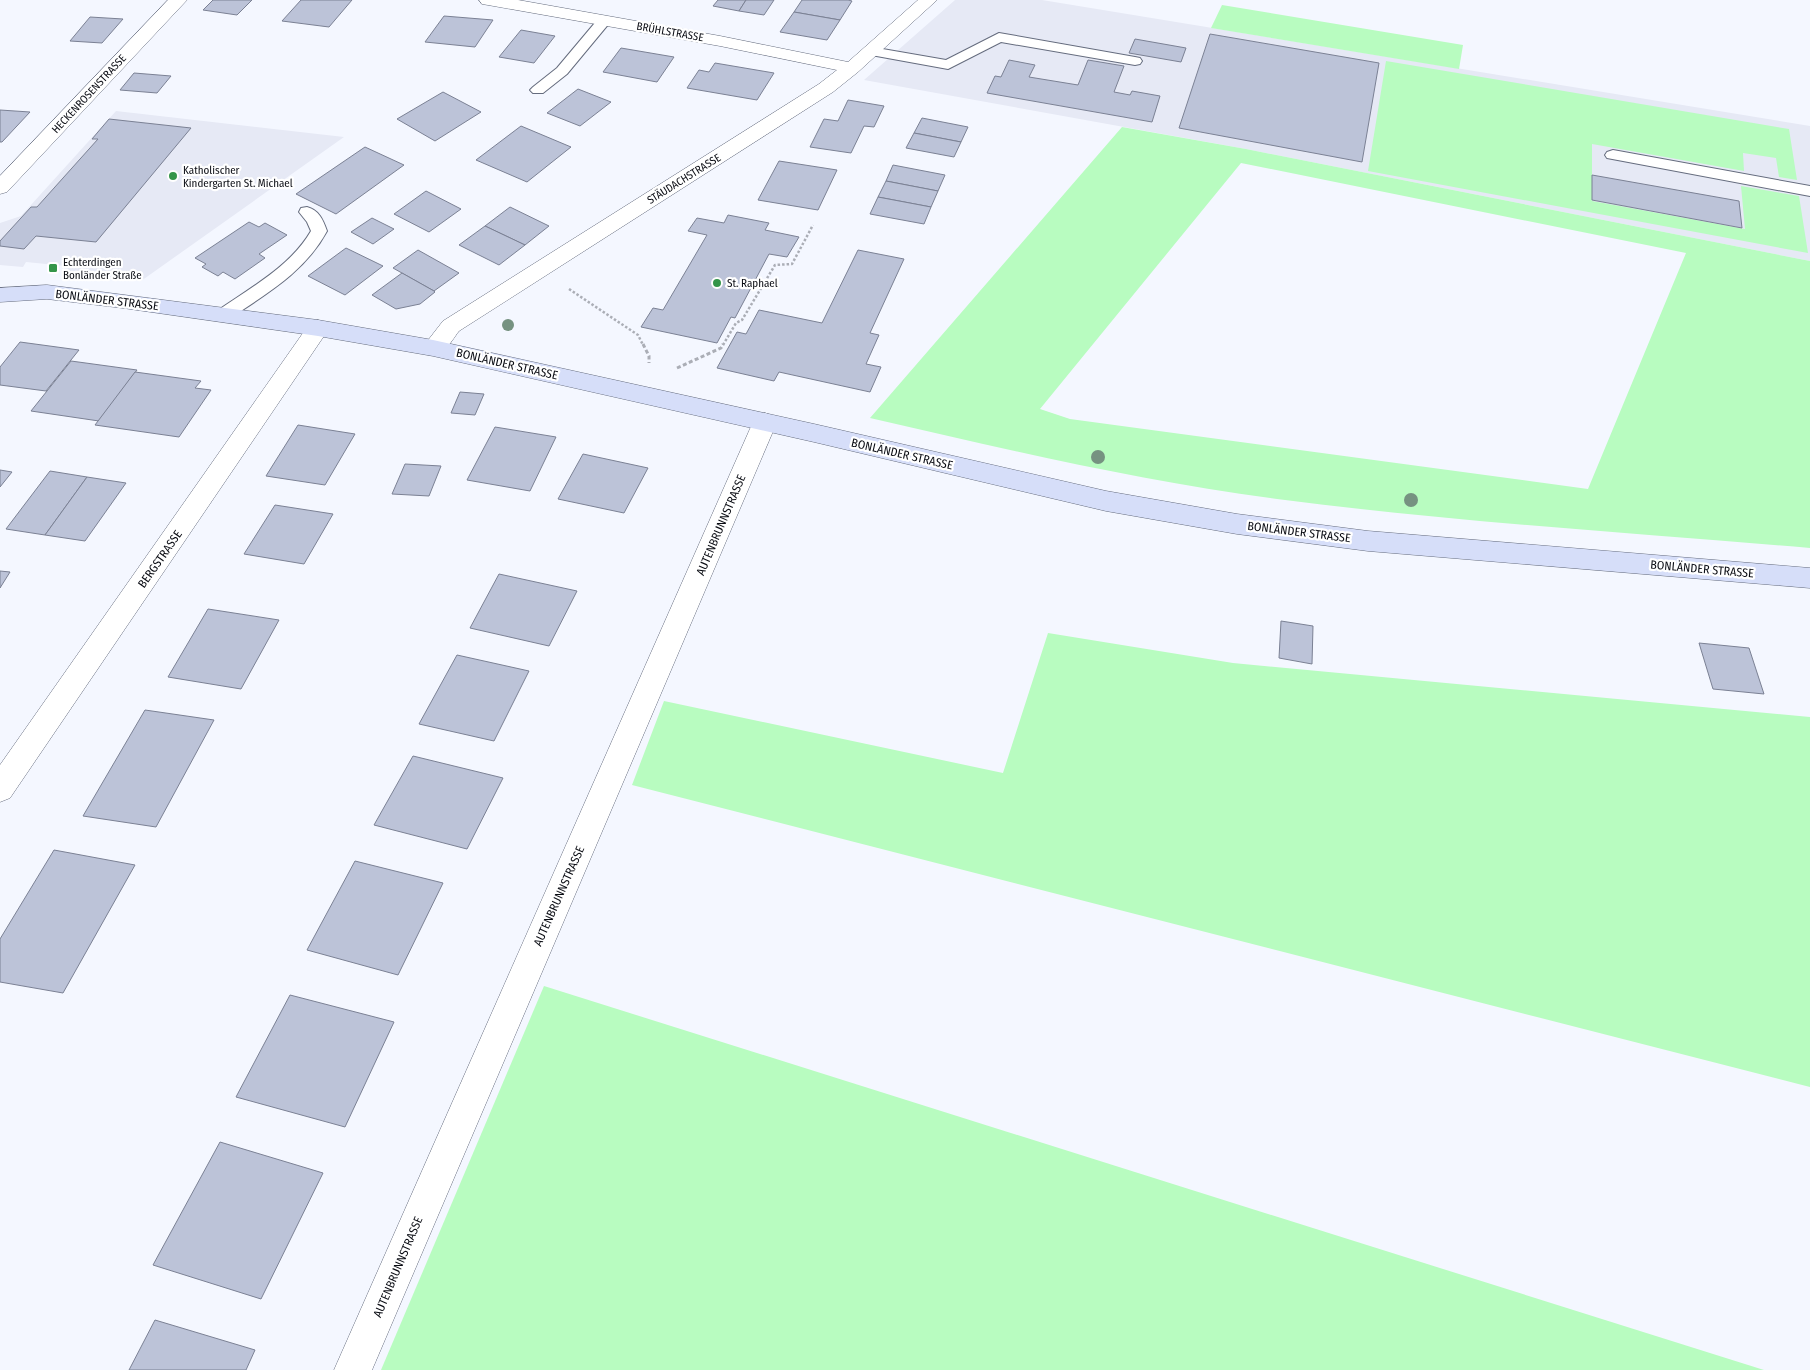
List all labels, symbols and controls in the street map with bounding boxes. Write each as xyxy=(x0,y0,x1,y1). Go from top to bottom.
street label: BRÜHLSTRASSE xyxy=(635,20,705,44)
street label: HECKENROSENSTRASSE xyxy=(49,52,129,136)
street label: STÄUDACHSTRASSE xyxy=(645,151,723,207)
place label: Katholischer Kindergarten St. Michael xyxy=(183,164,293,190)
marker: Katholischer Kindergarten St. Michael xyxy=(167,170,179,182)
place label: Echterdingen Bonländer Straße xyxy=(63,256,142,282)
marker: Echterdingen Bonländer Straße xyxy=(47,262,59,274)
marker: St. Raphael xyxy=(711,277,723,289)
place label: St. Raphael xyxy=(727,277,778,290)
street label: BONLÄNDER STRASSE xyxy=(55,286,160,313)
street label: BONLÄNDER STRASSE xyxy=(455,345,560,383)
street label: BONLÄNDER STRASSE xyxy=(850,435,955,473)
street label: AUTENBRUNNSTRASSE xyxy=(693,472,749,577)
street label: BONLÄNDER STRASSE xyxy=(1247,518,1352,545)
street label: BERGSTRASSE xyxy=(135,527,185,590)
street label: BONLÄNDER STRASSE xyxy=(1650,557,1755,581)
street label: AUTENBRUNNSTRASSE xyxy=(531,844,587,948)
street label: AUTENBRUNNSTRASSE xyxy=(370,1214,426,1319)

